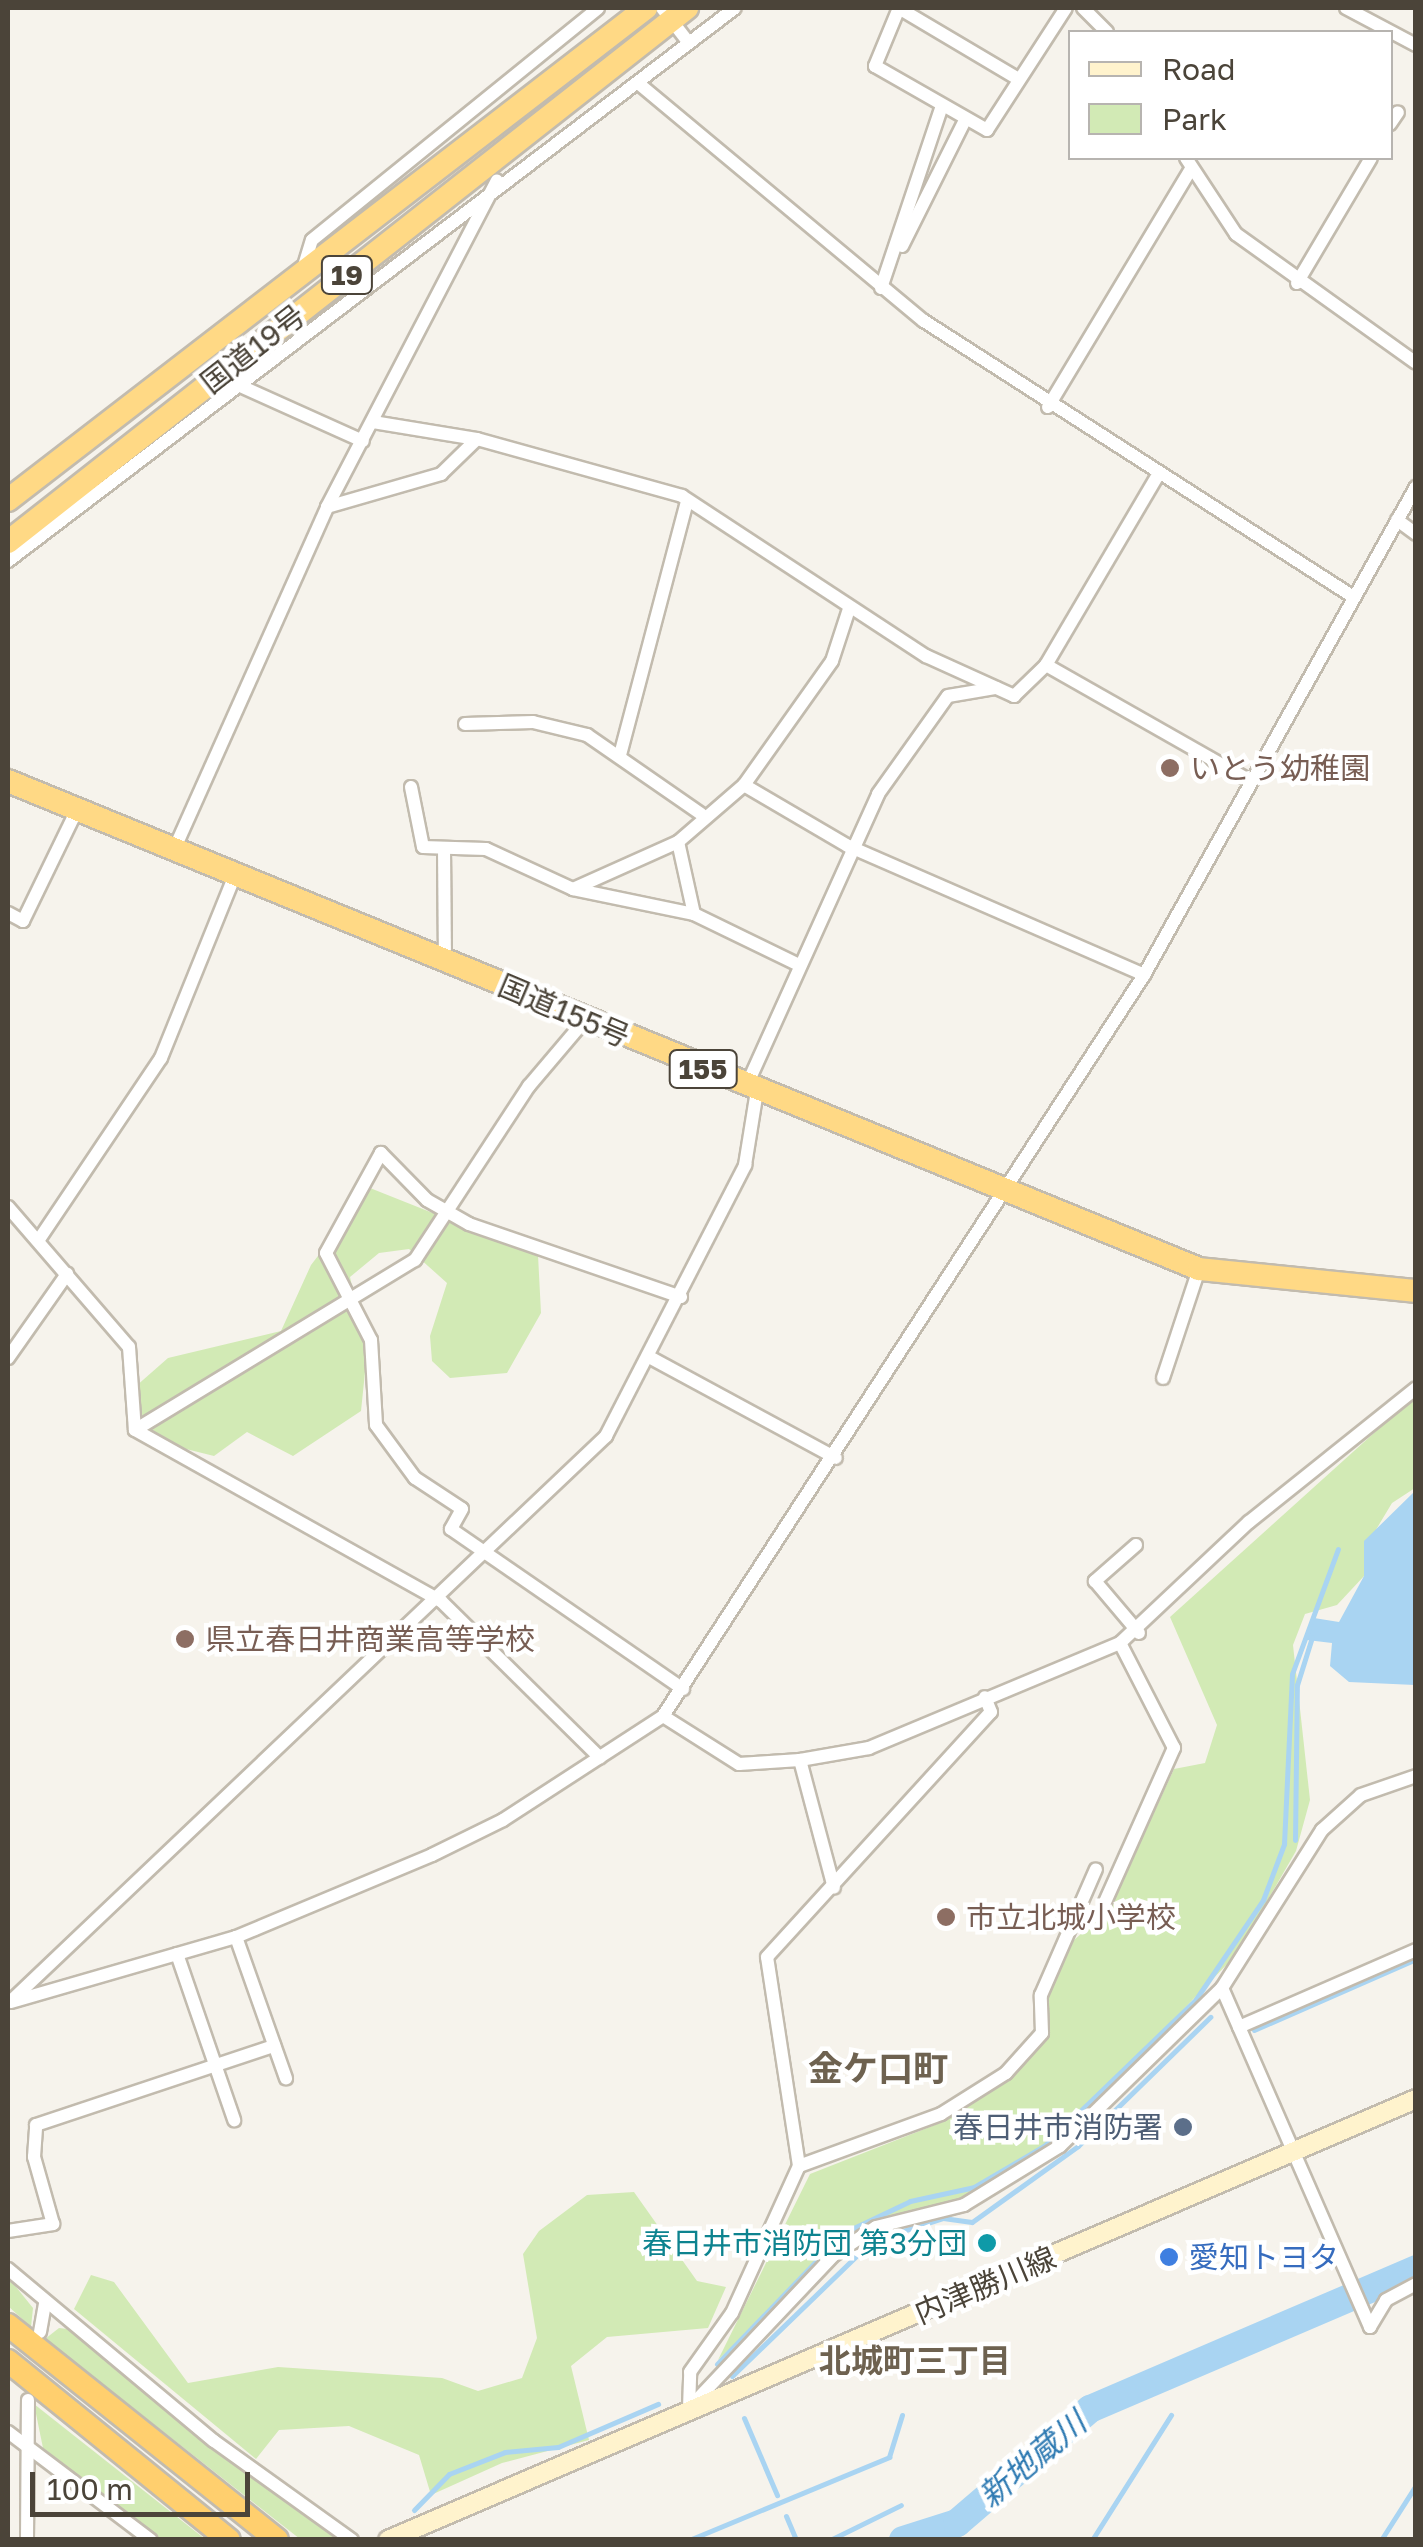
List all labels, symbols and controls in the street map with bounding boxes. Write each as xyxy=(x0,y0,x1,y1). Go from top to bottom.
legend xyxy=(1068,30,1393,160)
text: Road xyxy=(1162,51,1236,87)
text: Park xyxy=(1162,101,1227,137)
road number: 19 xyxy=(320,252,374,298)
street label: 国道19号 xyxy=(194,297,312,401)
place label: いとう幼稚園 xyxy=(1190,750,1370,786)
marker: いとう幼稚園 xyxy=(1159,757,1181,779)
street label: 国道155号 xyxy=(493,967,635,1055)
road number: 155 xyxy=(668,1046,738,1092)
place label: 県立春日井商業高等学校 xyxy=(205,1621,535,1657)
marker: 県立春日井商業高等学校 xyxy=(174,1628,196,1650)
place label: 市立北城小学校 xyxy=(966,1899,1176,1935)
marker: 市立北城小学校 xyxy=(935,1906,957,1928)
district label: 金ケ口町 xyxy=(808,2047,948,2089)
place label: 春日井市消防署 xyxy=(953,2109,1163,2145)
marker: 春日井市消防署 xyxy=(1172,2116,1194,2138)
place label: 春日井市消防団 第3分団 xyxy=(642,2225,967,2261)
marker: 春日井市消防団 第3分団 xyxy=(976,2232,998,2254)
street label: 内津勝川線 xyxy=(909,2239,1061,2331)
place label: 愛知トヨタ xyxy=(1189,2239,1339,2275)
marker: 愛知トヨタ xyxy=(1158,2246,1180,2268)
district label: 北城町三丁目 xyxy=(819,2341,1011,2379)
water label: 新地蔵川 xyxy=(971,2403,1093,2515)
scale bar xyxy=(35,2452,255,2514)
text: 100 m xyxy=(47,2471,133,2507)

